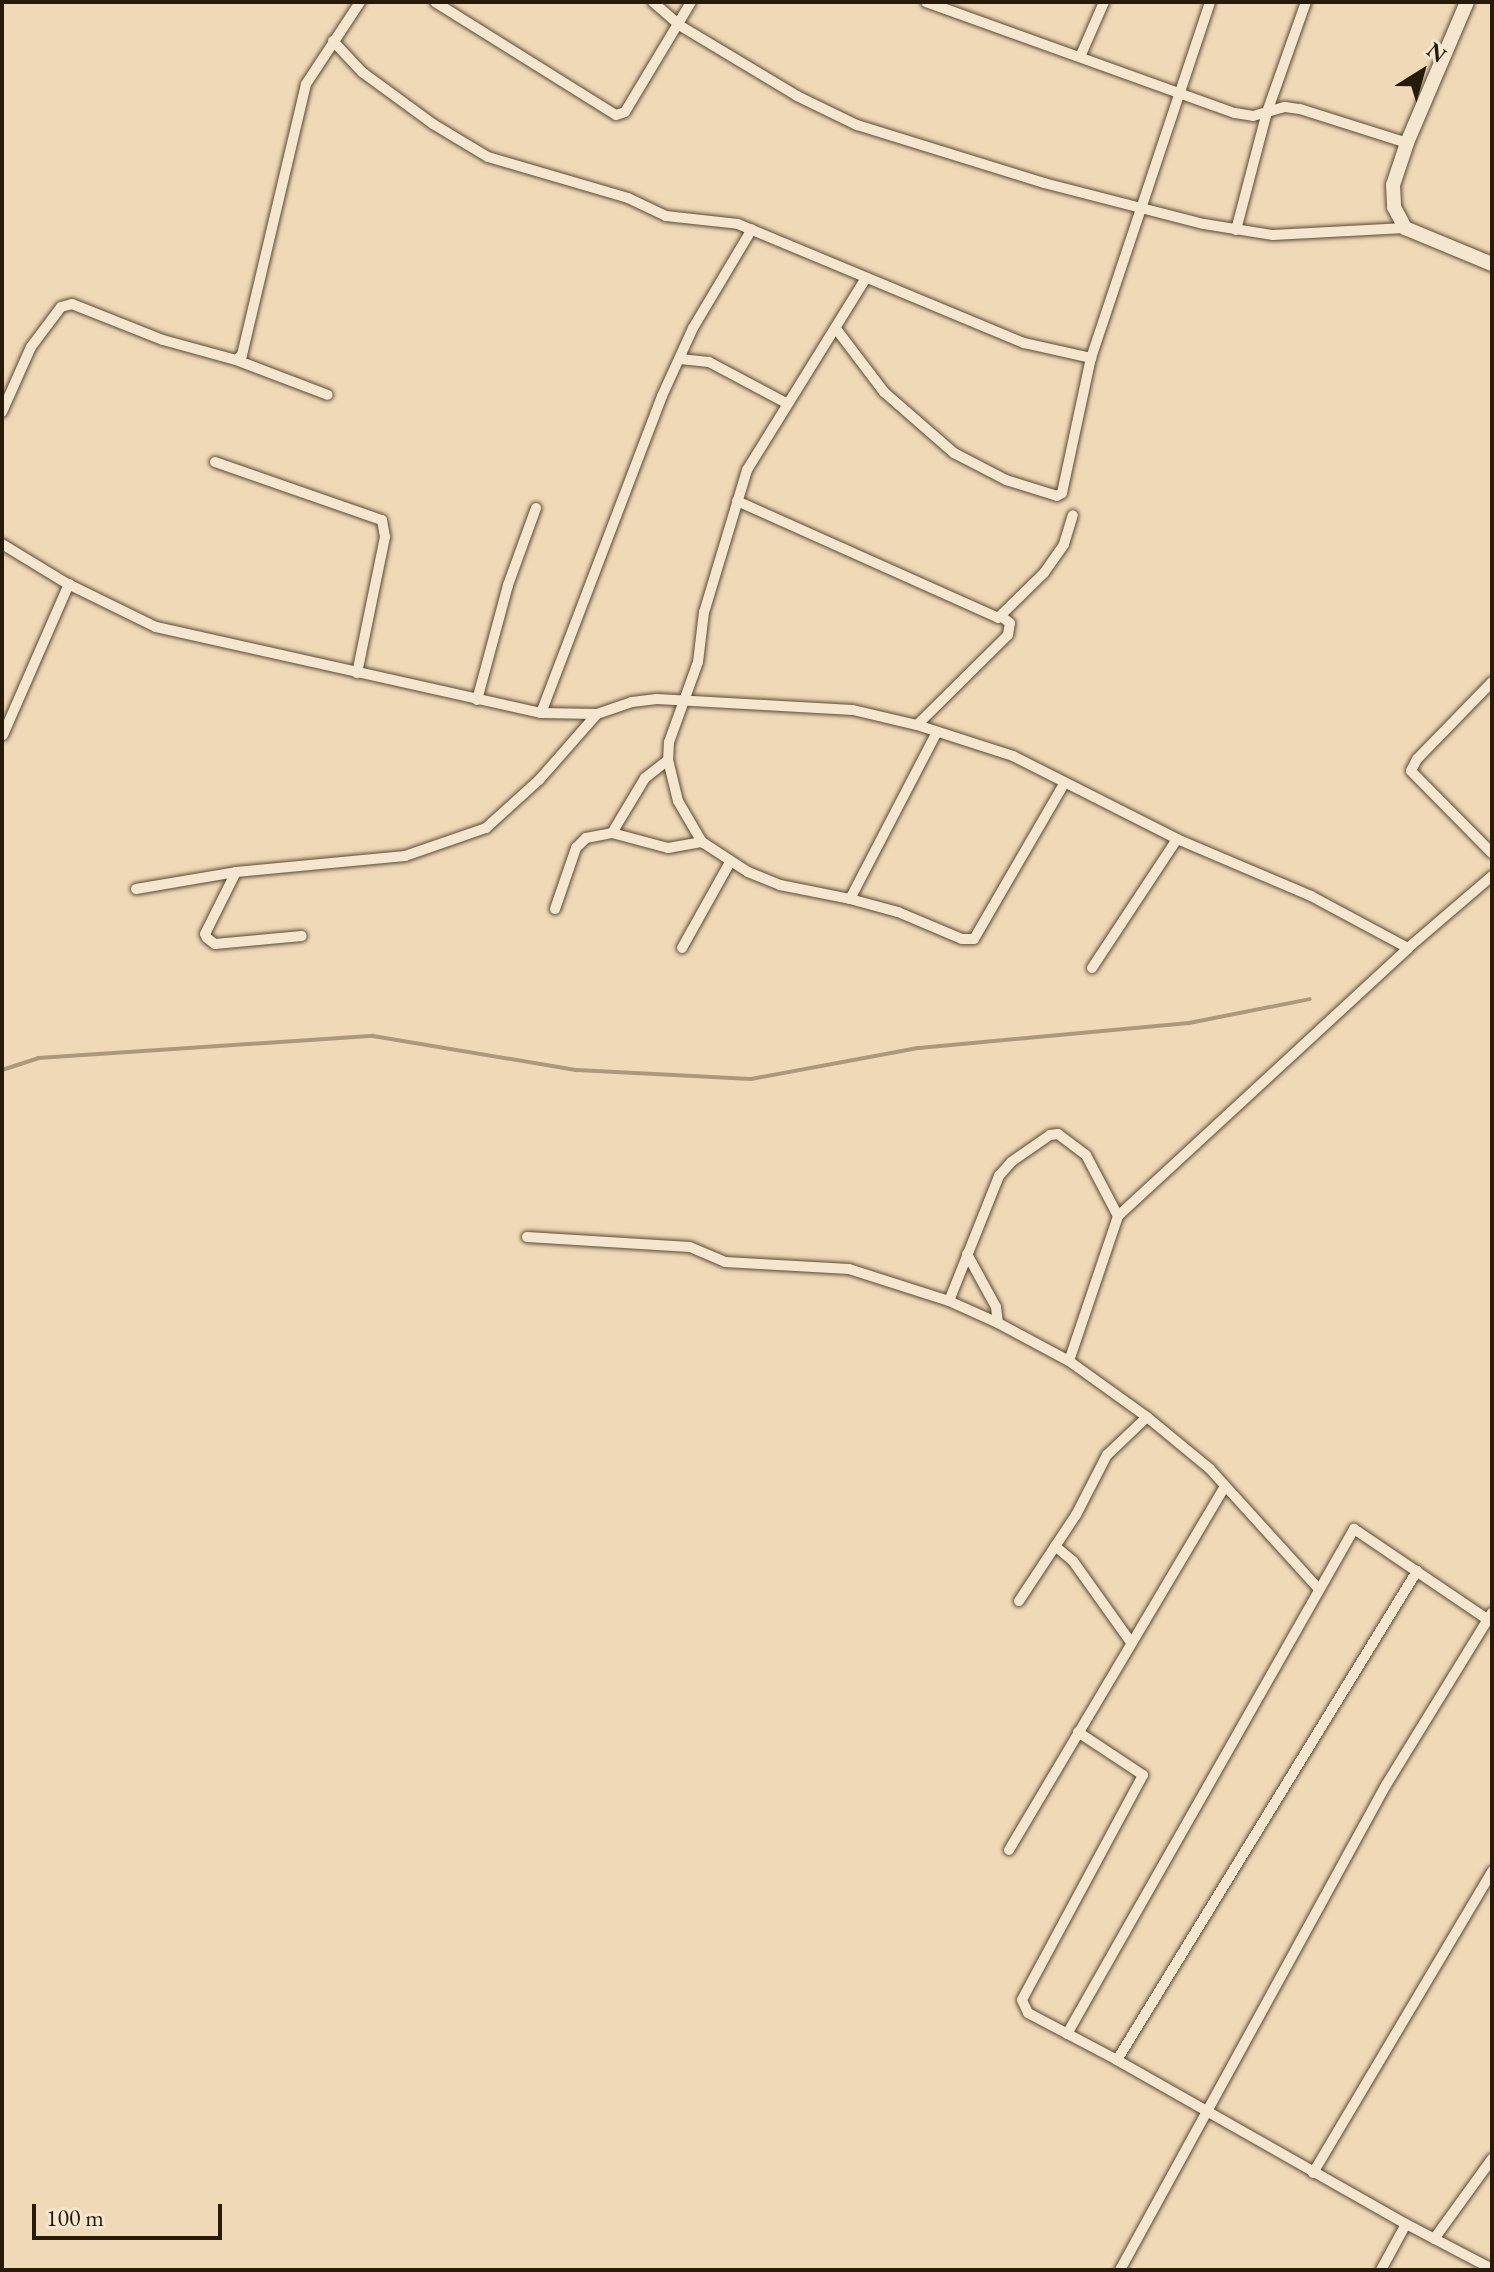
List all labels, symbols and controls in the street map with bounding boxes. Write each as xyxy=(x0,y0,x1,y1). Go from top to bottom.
north arrow xyxy=(1382,32,1462,112)
text: N xyxy=(1421,35,1453,69)
scale bar xyxy=(36,2188,226,2238)
text: 100 m xyxy=(46,2202,104,2233)

